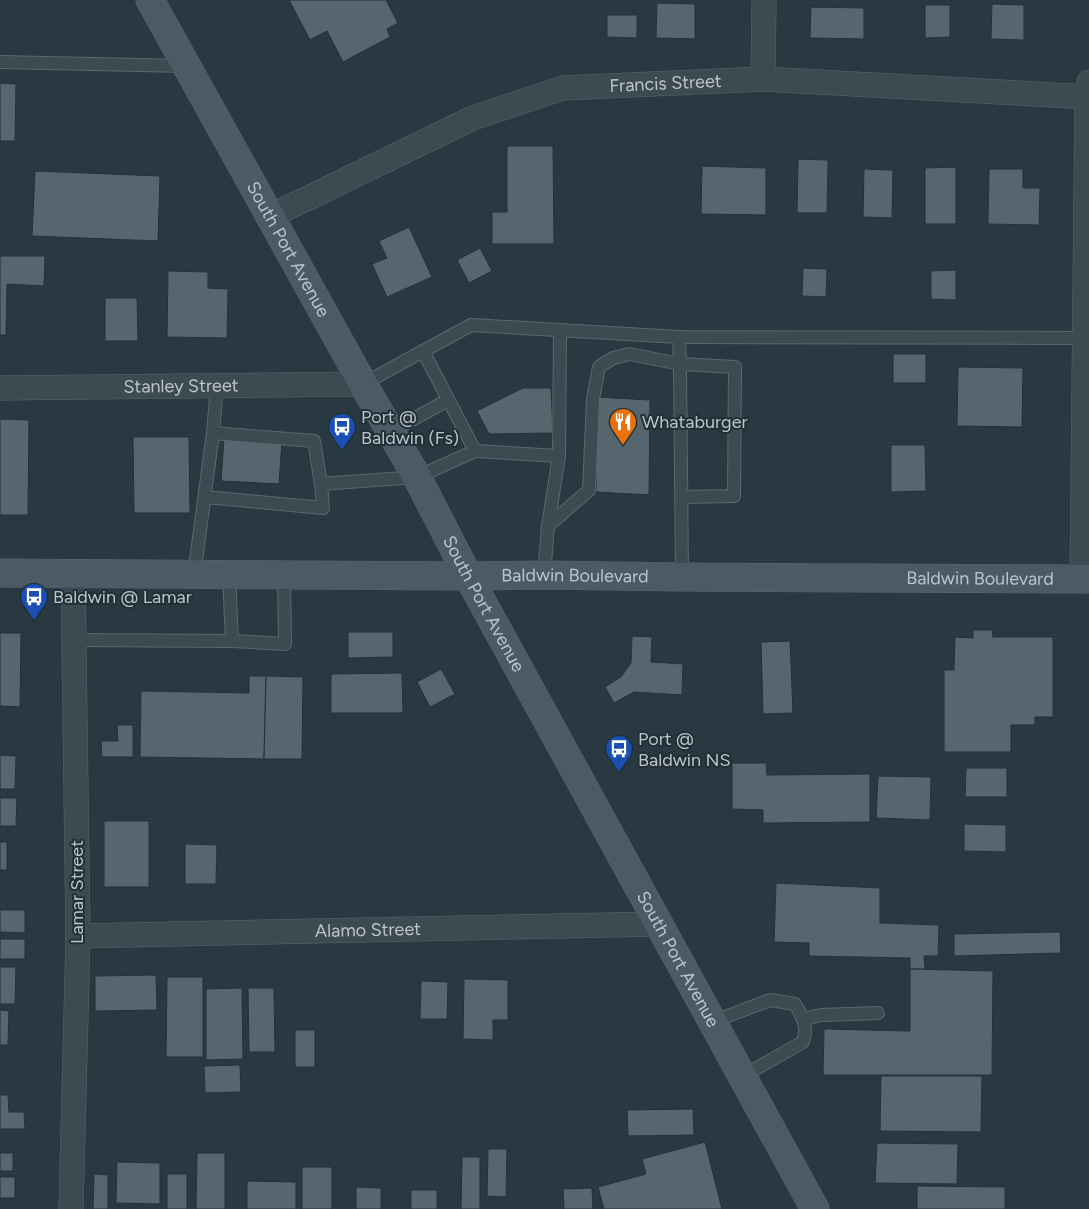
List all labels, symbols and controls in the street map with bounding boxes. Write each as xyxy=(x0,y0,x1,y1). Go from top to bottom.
street label: Francis Street xyxy=(609,70,722,97)
street label: South Port Avenue xyxy=(242,178,335,321)
street label: Stanley Street xyxy=(123,374,239,398)
place label: Port @ Baldwin (Fs) xyxy=(361,406,459,449)
restaurant icon: Whataburger xyxy=(608,407,638,446)
place label: Whataburger xyxy=(642,411,748,433)
bus stop icon: Port @ Baldwin (Fs) xyxy=(327,412,357,451)
street label: South Port Avenue xyxy=(438,532,530,676)
street label: Baldwin Boulevard xyxy=(501,564,649,588)
street label: Baldwin Boulevard xyxy=(906,567,1054,590)
bus stop icon: Baldwin @ Lamar xyxy=(19,582,49,621)
place label: Baldwin @ Lamar xyxy=(53,586,192,608)
place label: Port @ Baldwin NS xyxy=(638,728,730,771)
bus stop icon: Port @ Baldwin NS xyxy=(604,734,634,773)
street label: Lamar Street xyxy=(66,840,88,944)
street label: South Port Avenue xyxy=(632,887,724,1031)
street label: Alamo Street xyxy=(315,918,421,942)

